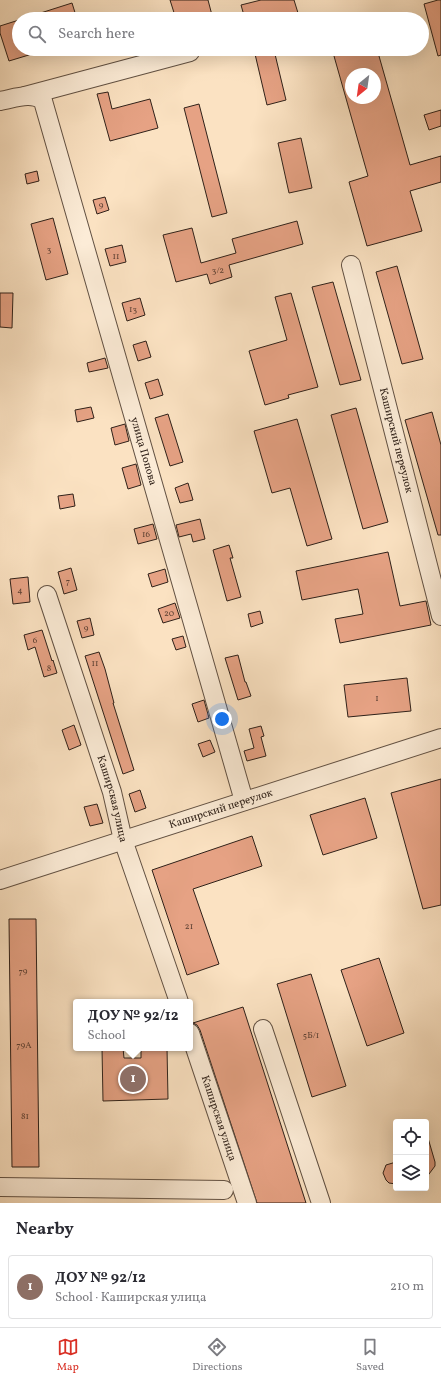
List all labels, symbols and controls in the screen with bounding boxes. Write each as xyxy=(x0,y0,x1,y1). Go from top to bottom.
search box xyxy=(12,12,429,56)
icon: search xyxy=(26,23,48,45)
text: Search here xyxy=(58,24,135,45)
north arrow xyxy=(345,68,381,104)
house number: 9 xyxy=(99,199,104,212)
house number: 3 xyxy=(47,243,52,256)
house number: 11 xyxy=(113,250,119,263)
house number: 3/2 xyxy=(212,264,224,277)
house number: 13 xyxy=(129,303,137,316)
street label: Каширский переулок xyxy=(375,386,417,495)
street label: улица Попова xyxy=(127,415,161,488)
house number: 16 xyxy=(142,528,150,541)
house number: 7 xyxy=(66,575,70,588)
house number: 4 xyxy=(17,584,23,597)
house number: 20 xyxy=(164,607,175,620)
house number: 9 xyxy=(84,622,89,635)
house number: 6 xyxy=(33,634,38,647)
house number: 11 xyxy=(92,657,98,670)
house number: 8 xyxy=(47,662,52,675)
house number: 1 xyxy=(375,692,379,705)
your location xyxy=(212,709,232,729)
street label: Каширская улица xyxy=(93,753,131,844)
street label: Каширский переулок xyxy=(167,785,275,833)
house number: 21 xyxy=(185,920,193,933)
house number: 79 xyxy=(19,965,28,978)
popup xyxy=(73,999,193,1051)
text: ДОУ № 92/12 xyxy=(88,1006,178,1027)
text: School xyxy=(88,1027,126,1045)
house number: 5Б/1 xyxy=(303,1029,319,1042)
house number: 79А xyxy=(16,1039,32,1052)
pin: 1 xyxy=(120,1064,146,1094)
street label: Каширская улица xyxy=(197,1073,240,1164)
house number: 81 xyxy=(21,1110,29,1123)
map controls xyxy=(393,1119,429,1191)
button: locate xyxy=(393,1119,429,1155)
button: layers xyxy=(393,1155,429,1191)
text: Nearby xyxy=(16,1218,74,1241)
text: ДОУ № 92/12 xyxy=(55,1268,146,1289)
text: 1 xyxy=(27,1278,33,1296)
text: 210 m xyxy=(390,1278,424,1296)
text: School · Каширская улица xyxy=(55,1289,207,1307)
tab: Map xyxy=(57,1336,79,1375)
tab: Directions xyxy=(192,1336,243,1375)
tab: Saved xyxy=(356,1336,384,1375)

